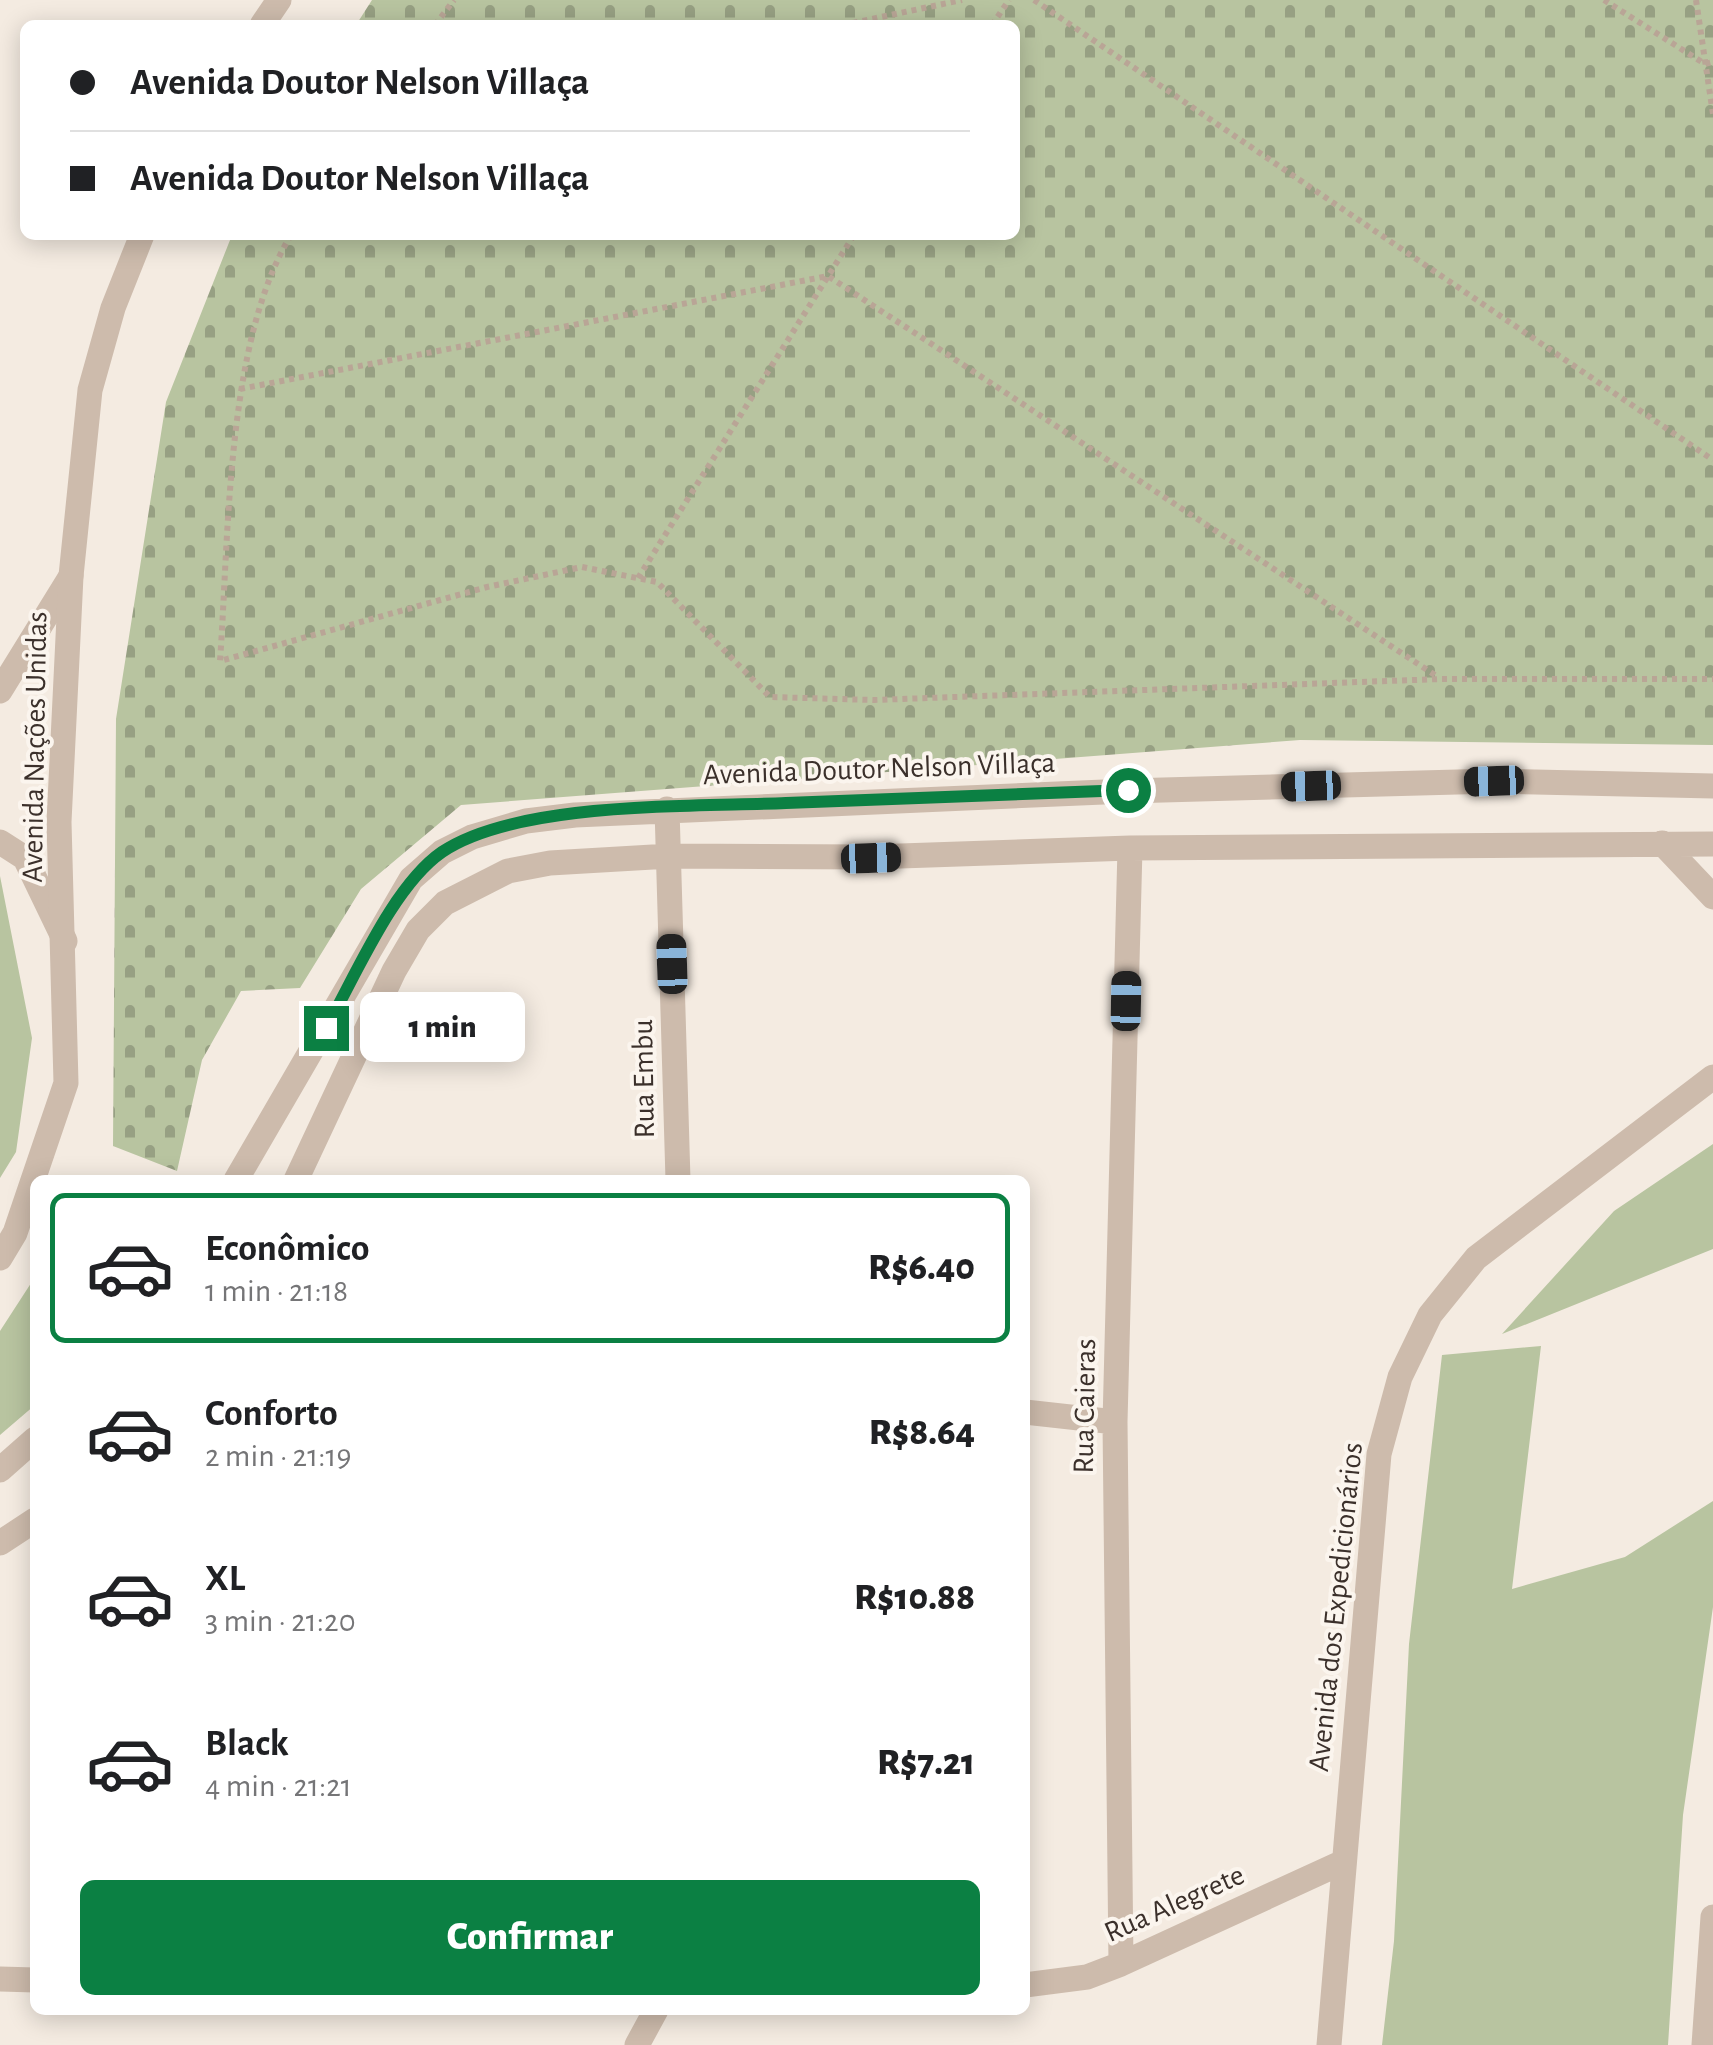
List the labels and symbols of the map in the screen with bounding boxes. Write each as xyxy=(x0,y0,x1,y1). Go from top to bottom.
street label: Avenida Nações Unidas xyxy=(18,611,52,883)
street label: Avenida Doutor Nelson Villaça xyxy=(702,748,1056,790)
car xyxy=(1463,765,1525,797)
route start xyxy=(1106,768,1151,813)
car xyxy=(1280,770,1342,802)
car xyxy=(840,842,902,874)
car xyxy=(656,933,688,995)
car xyxy=(1110,971,1142,1031)
callout: 1 min xyxy=(361,993,526,1063)
route end xyxy=(304,1006,349,1051)
street label: Rua Embu xyxy=(628,1019,660,1139)
street label: Rua Caieras xyxy=(1069,1338,1101,1474)
street label: Avenida dos Expedicionários xyxy=(1304,1441,1368,1773)
street label: Rua Alegrete xyxy=(1100,1860,1249,1948)

